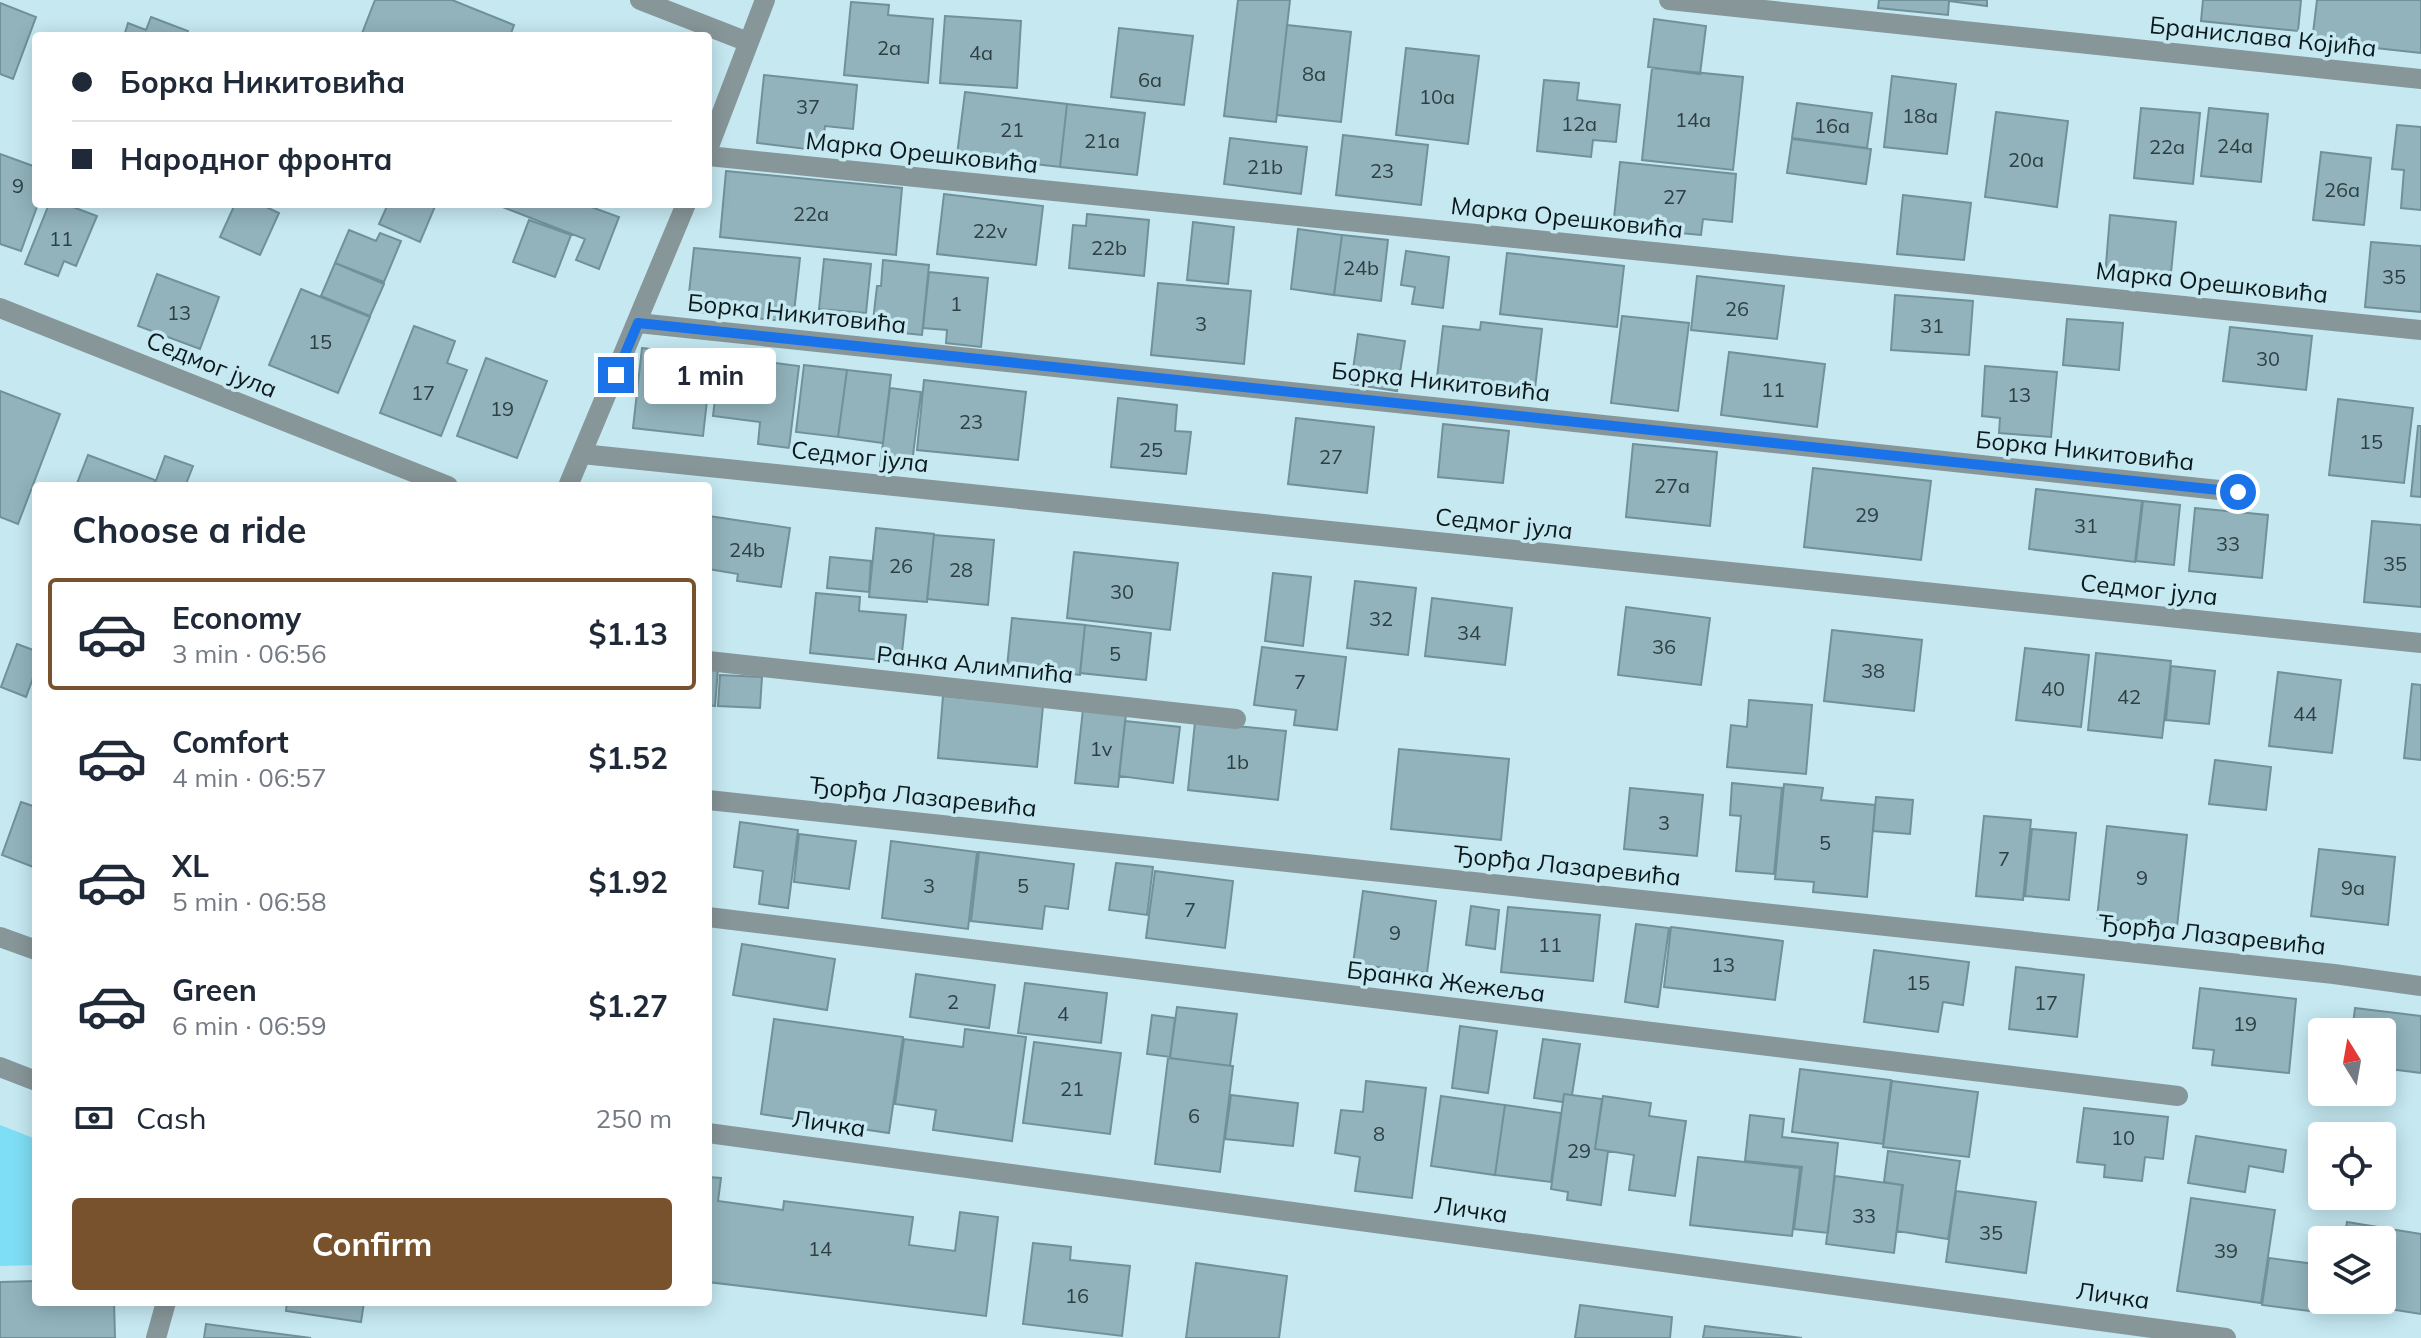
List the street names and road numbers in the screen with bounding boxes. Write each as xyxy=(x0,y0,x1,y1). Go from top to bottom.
street label: Бранислава Којића xyxy=(2148,9,2378,63)
street label: Марка Орешковића xyxy=(804,125,1040,179)
street label: Марка Орешковића xyxy=(1449,190,1685,244)
street label: Марка Орешковића xyxy=(2094,255,2330,309)
street label: Борка Никитовића xyxy=(686,287,908,339)
street label: Седмог јула xyxy=(142,324,282,404)
street label: Борка Никитовића xyxy=(1330,355,1552,407)
street label: Борка Никитовића xyxy=(1974,424,2196,476)
street label: Седмог јула xyxy=(790,434,930,478)
street label: Седмог јула xyxy=(1434,501,1574,545)
street label: Седмог јула xyxy=(2079,567,2219,611)
street label: Ранка Алимпића xyxy=(875,639,1075,689)
street label: Ђорђа Лазаревића xyxy=(808,769,1038,823)
street label: Ђорђа Лазаревића xyxy=(1452,838,1682,892)
street label: Ђорђа Лазаревића xyxy=(2097,907,2327,961)
street label: Бранка Жежеља xyxy=(1345,954,1547,1008)
street label: Личка xyxy=(790,1103,868,1143)
street label: Личка xyxy=(1432,1189,1510,1229)
street label: Личка xyxy=(2074,1275,2152,1315)

